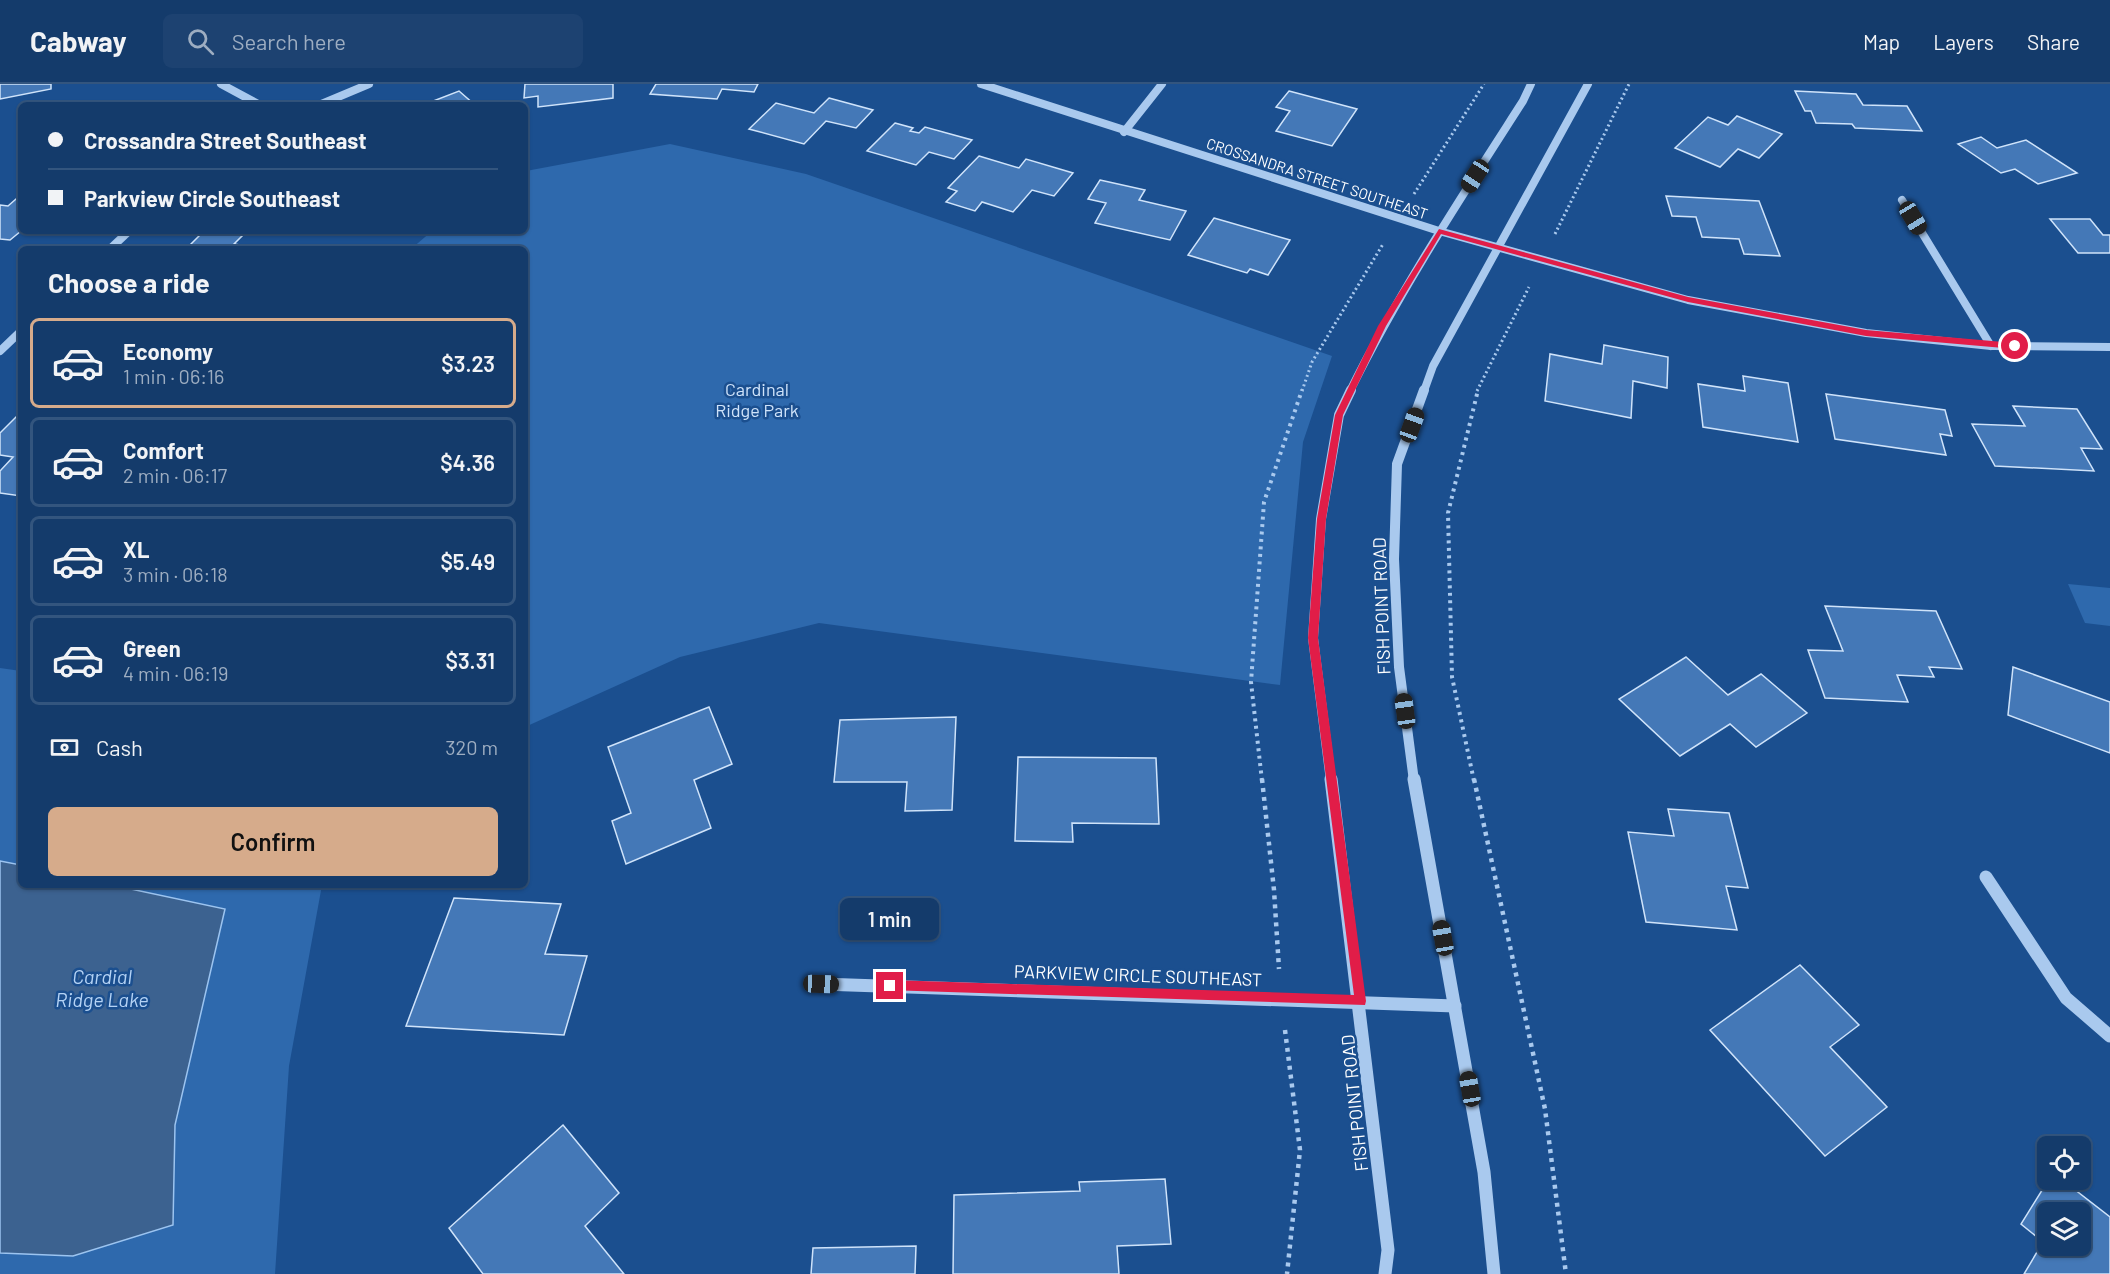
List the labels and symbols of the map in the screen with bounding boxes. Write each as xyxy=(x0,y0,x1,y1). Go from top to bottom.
street label: CROSSANDRA STREET SOUTHEAST xyxy=(1204,134,1430,222)
car xyxy=(1458,156,1492,196)
car xyxy=(1896,198,1930,238)
route start xyxy=(2001,332,2028,359)
park label: Cardinal Ridge Park xyxy=(715,378,799,421)
car xyxy=(1397,405,1427,445)
street label: FISH POINT ROAD xyxy=(1368,537,1394,675)
car xyxy=(1394,692,1416,730)
callout: 1 min xyxy=(840,899,940,941)
car xyxy=(1431,919,1455,957)
street label: PARKVIEW CIRCLE SOUTHEAST xyxy=(1014,960,1262,990)
water label: Cardial Ridge Lake xyxy=(55,964,149,1011)
route end xyxy=(876,972,903,999)
car xyxy=(803,974,839,994)
street label: FISH POINT ROAD xyxy=(1336,1034,1372,1173)
car xyxy=(1458,1070,1482,1108)

